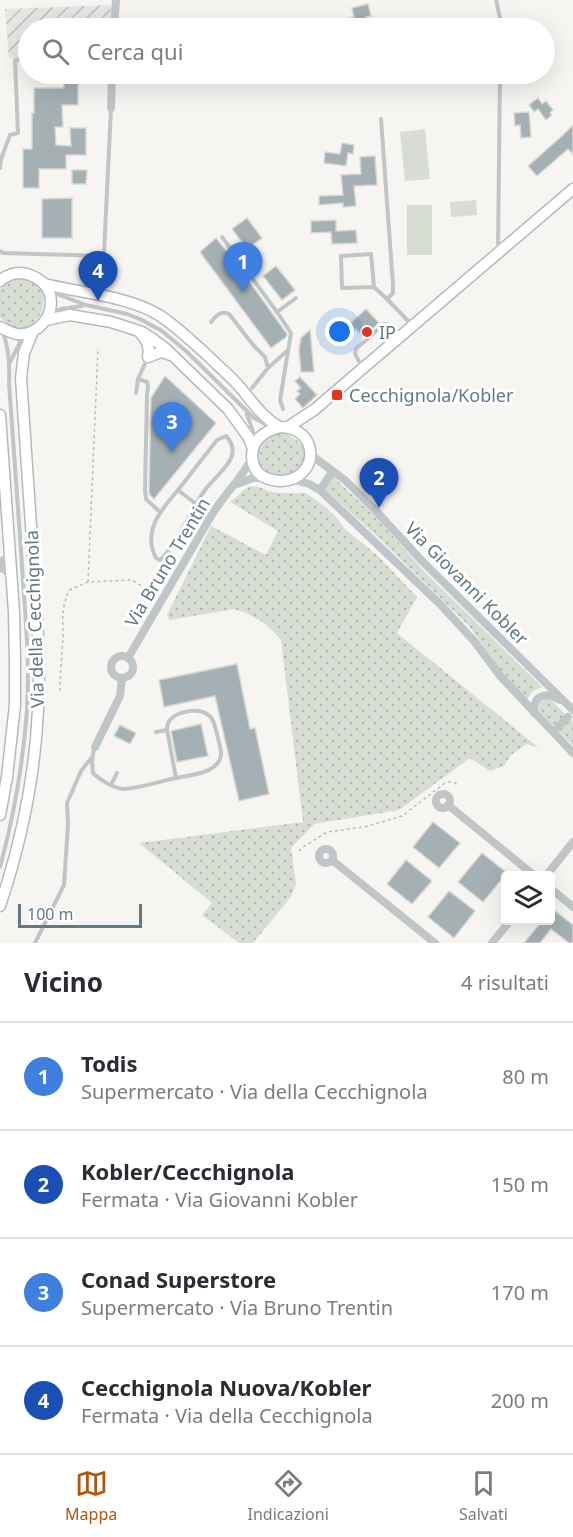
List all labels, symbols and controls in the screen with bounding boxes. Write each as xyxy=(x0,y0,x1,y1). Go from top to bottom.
search box xyxy=(18,18,555,84)
icon: search xyxy=(39,35,72,68)
text: Cerca qui xyxy=(87,36,183,66)
pin: 1 xyxy=(224,242,262,292)
pin: 4 xyxy=(78,252,118,301)
your location xyxy=(325,317,354,346)
place label: IP xyxy=(379,320,396,344)
marker: IP xyxy=(360,325,374,339)
place label: Cecchignola/Kobler xyxy=(349,383,514,407)
marker: Cecchignola/Kobler xyxy=(330,388,344,402)
pin: 3 xyxy=(152,402,192,452)
pin: 2 xyxy=(360,458,398,508)
street label: Via Bruno Trentin xyxy=(119,493,215,631)
street label: Via Giovanni Kobler xyxy=(400,516,534,650)
street label: Via della Cecchignola xyxy=(19,530,49,708)
map controls xyxy=(501,871,555,925)
button: layers xyxy=(501,871,555,925)
scale bar xyxy=(18,901,142,929)
text: 100 m xyxy=(27,903,74,925)
text: Vicino xyxy=(24,964,103,1000)
text: 4 risultati xyxy=(461,969,549,996)
text: Todis xyxy=(81,1048,137,1078)
text: 1 xyxy=(38,1063,49,1090)
text: 80 m xyxy=(502,1063,549,1090)
text: Supermercato · Via della Cecchignola xyxy=(81,1078,428,1105)
text: Kobler/Cecchignola xyxy=(81,1156,294,1186)
text: 2 xyxy=(38,1171,49,1198)
text: 150 m xyxy=(491,1171,549,1198)
text: Fermata · Via Giovanni Kobler xyxy=(81,1186,358,1213)
text: Conad Superstore xyxy=(81,1264,276,1294)
text: 3 xyxy=(38,1279,49,1306)
text: 170 m xyxy=(491,1279,549,1306)
text: Supermercato · Via Bruno Trentin xyxy=(81,1294,393,1321)
text: Cecchignola Nuova/Kobler xyxy=(81,1372,371,1402)
text: 4 xyxy=(38,1387,49,1414)
text: 200 m xyxy=(491,1387,549,1414)
text: Fermata · Via della Cecchignola xyxy=(81,1402,373,1429)
tab: Mappa xyxy=(65,1467,117,1525)
tab: Indicazioni xyxy=(247,1467,329,1525)
tab: Salvati xyxy=(459,1467,508,1525)

